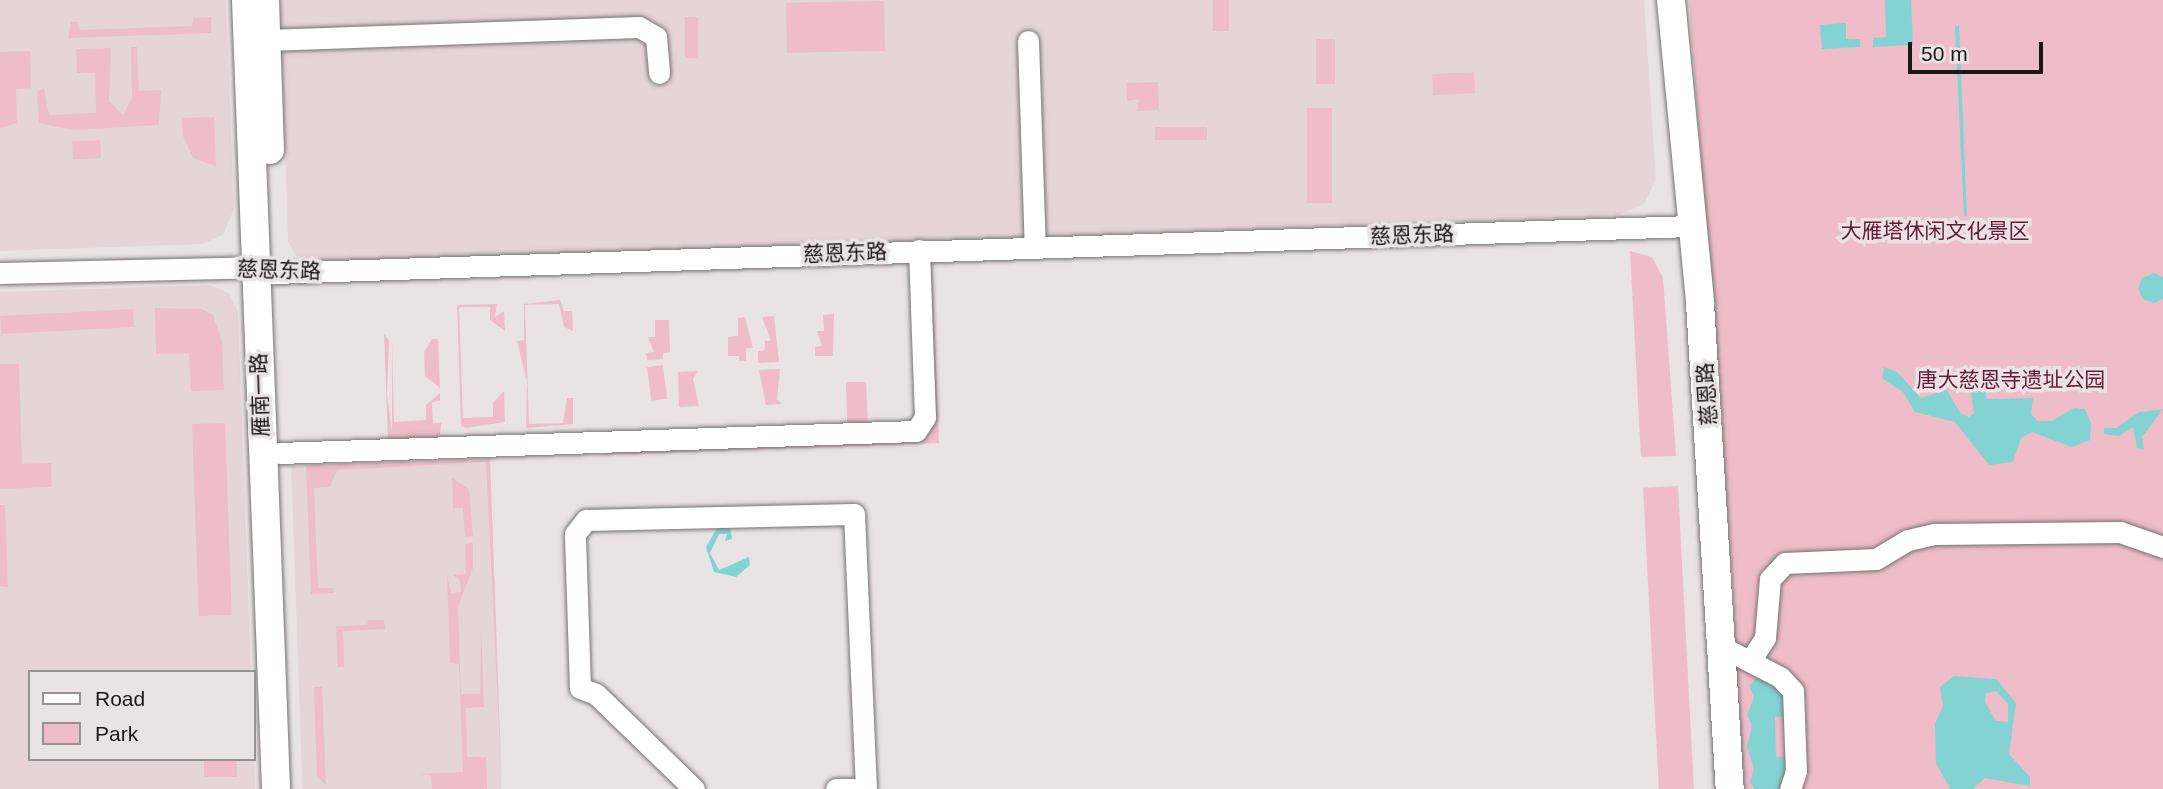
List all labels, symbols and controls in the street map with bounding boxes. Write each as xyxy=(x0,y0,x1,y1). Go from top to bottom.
scale bar xyxy=(1911,28,2046,72)
text: 50 m xyxy=(1921,42,1968,65)
park label: 大雁塔休闲文化景区 xyxy=(1841,218,2029,244)
street label: 慈恩东路 xyxy=(1370,221,1454,249)
street label: 慈恩东路 xyxy=(803,239,887,267)
street label: 慈恩东路 xyxy=(237,256,321,284)
street label: 雁南一路 xyxy=(246,353,274,437)
street label: 慈恩路 xyxy=(1692,362,1722,426)
park label: 唐大慈恩寺遗址公园 xyxy=(1917,367,2105,393)
legend xyxy=(28,670,256,761)
text: Road xyxy=(95,687,145,710)
text: Park xyxy=(95,722,138,745)

